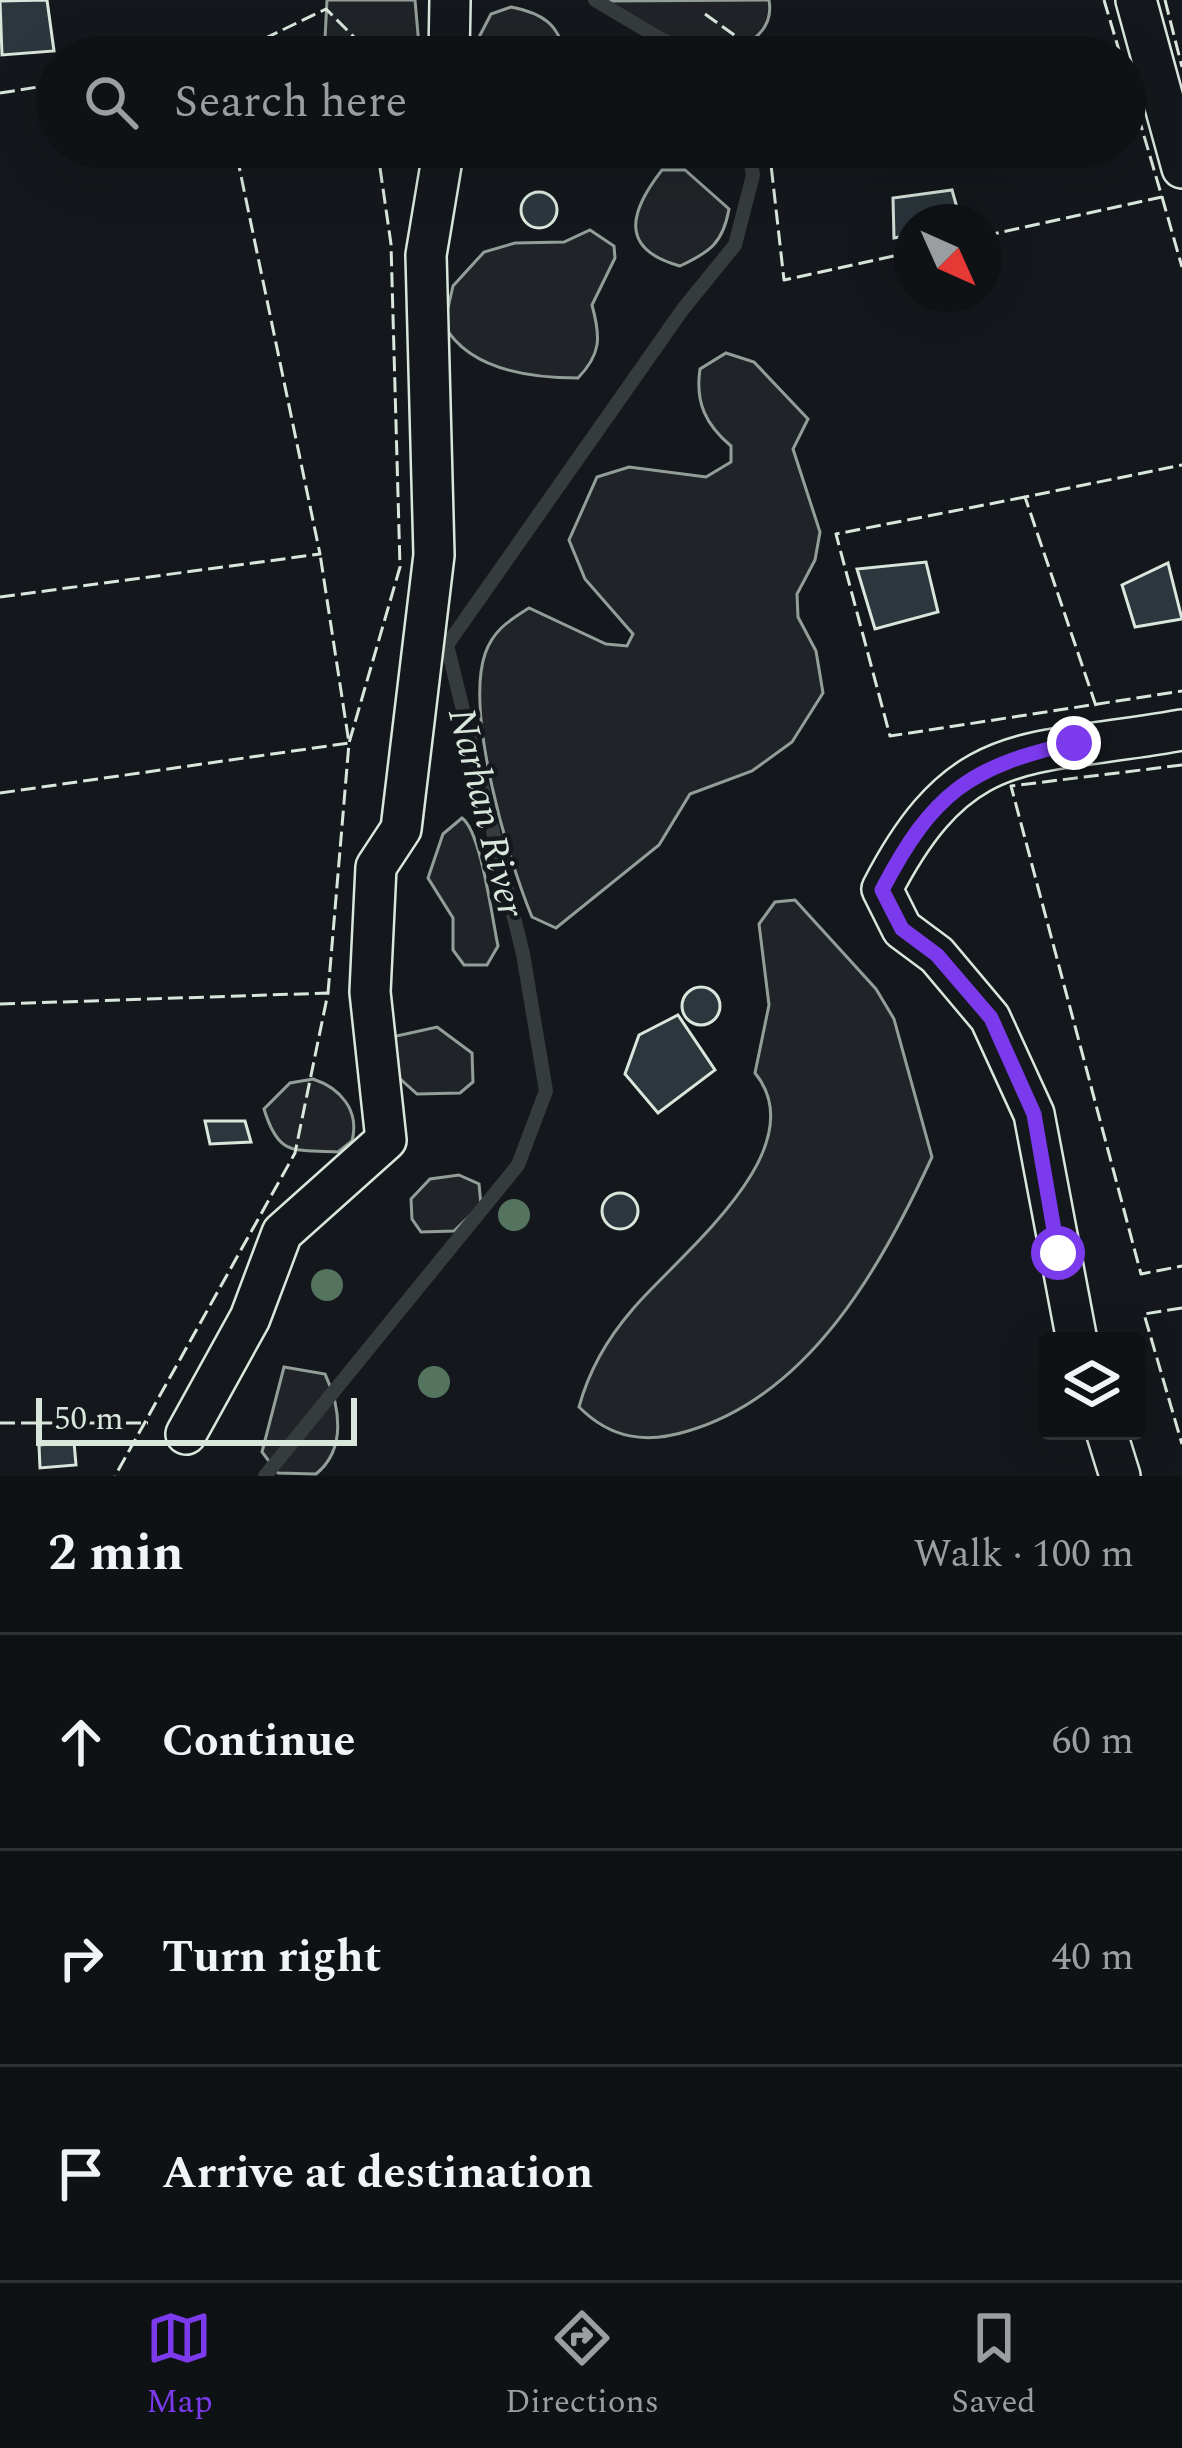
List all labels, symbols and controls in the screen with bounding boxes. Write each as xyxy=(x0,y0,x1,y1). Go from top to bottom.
search box xyxy=(36,36,1146,168)
text: Search here xyxy=(174,68,407,137)
icon: search xyxy=(78,69,144,135)
north arrow xyxy=(894,204,1002,312)
water label: Narhan River xyxy=(431,702,540,924)
route end xyxy=(1047,716,1101,770)
route start xyxy=(1031,1226,1085,1280)
map controls xyxy=(1038,1332,1146,1440)
button: layers xyxy=(1038,1332,1146,1440)
scale bar xyxy=(36,1392,357,1445)
text: 50 m xyxy=(54,1394,124,1444)
text: 2 min xyxy=(48,1515,184,1593)
text: Walk · 100 m xyxy=(913,1525,1134,1584)
text: Continue xyxy=(162,1707,355,1776)
icon: ahead xyxy=(48,1709,114,1775)
text: 60 m xyxy=(1052,1712,1134,1771)
text: Turn right xyxy=(162,1923,381,1992)
icon: right xyxy=(48,1925,114,1991)
text: 40 m xyxy=(1052,1928,1134,1987)
text: Arrive at destination xyxy=(162,2139,593,2208)
icon: arrive xyxy=(48,2141,114,2207)
tab: Map xyxy=(146,2305,213,2427)
tab: Directions xyxy=(505,2305,659,2427)
tab: Saved xyxy=(951,2305,1036,2427)

